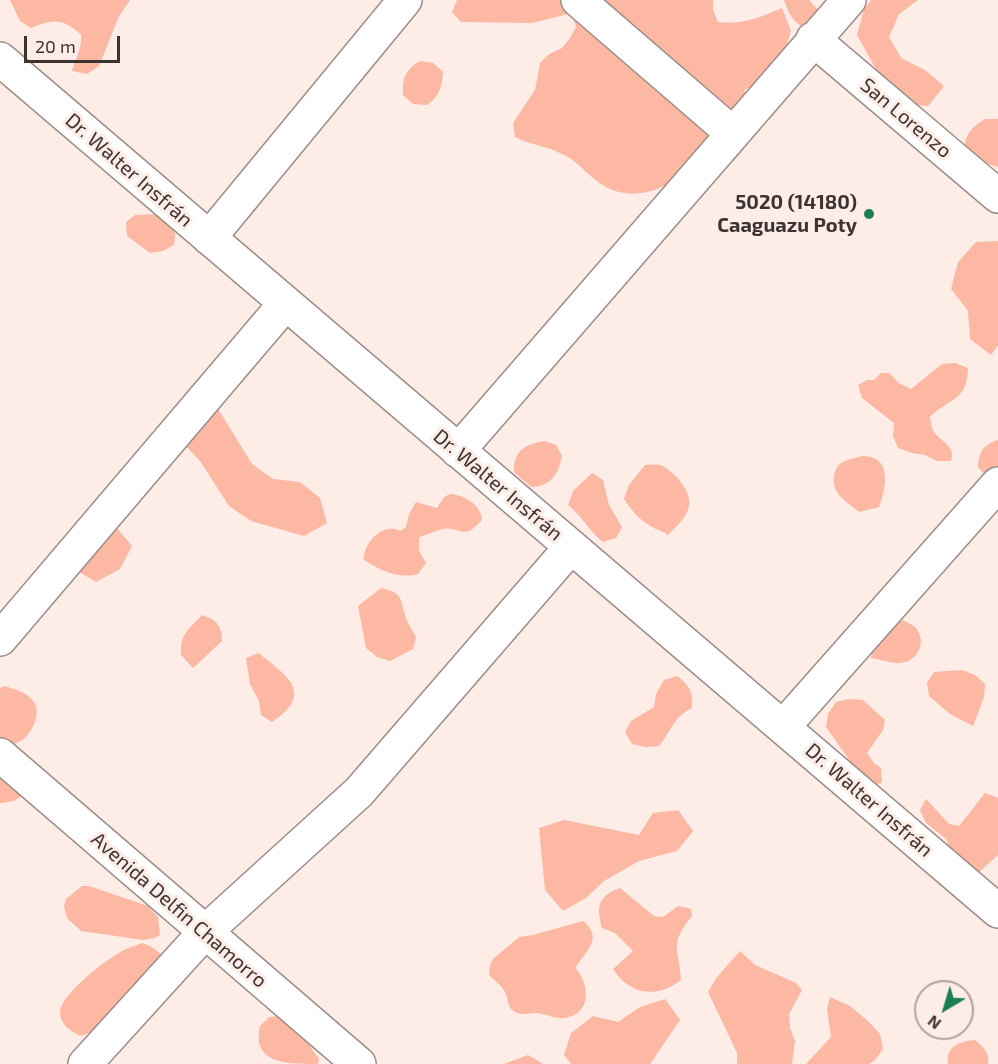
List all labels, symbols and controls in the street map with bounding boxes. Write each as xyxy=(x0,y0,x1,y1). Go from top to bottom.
scale bar xyxy=(27,24,123,62)
text: 20 m xyxy=(35,35,76,57)
street label: San Lorenzo xyxy=(856,73,956,163)
street label: Dr. Walter Insfrán xyxy=(60,108,198,232)
place label: 5020 (14180) Caaguazu Poty xyxy=(717,190,857,237)
marker: 5020 (14180) Caaguazu Poty xyxy=(862,207,876,221)
street label: Dr. Walter Insfrán xyxy=(429,424,567,546)
street label: Dr. Walter Insfrán xyxy=(800,738,938,862)
street label: Avenida Delfin Chamorro xyxy=(86,827,272,993)
north arrow xyxy=(914,980,974,1040)
text: N xyxy=(923,1012,944,1034)

